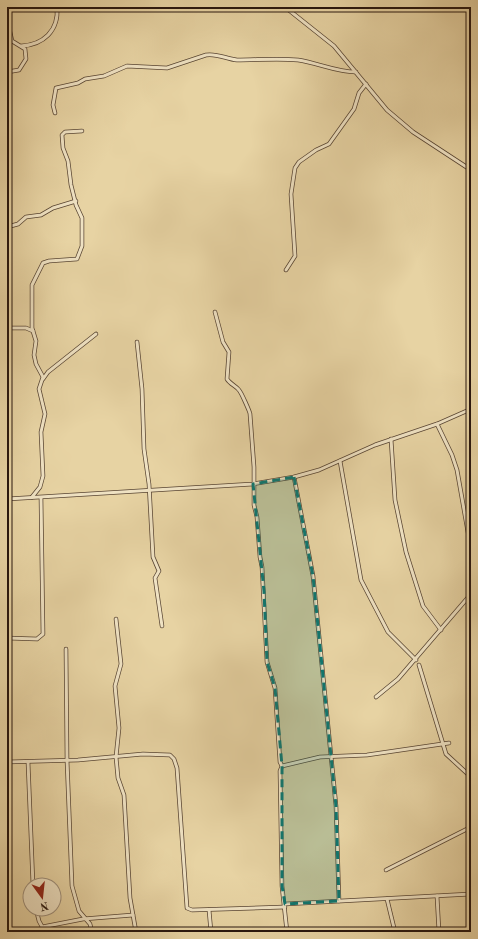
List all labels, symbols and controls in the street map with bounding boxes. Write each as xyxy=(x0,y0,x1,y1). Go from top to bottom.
north arrow xyxy=(22,877,62,917)
text: N xyxy=(38,899,50,912)

